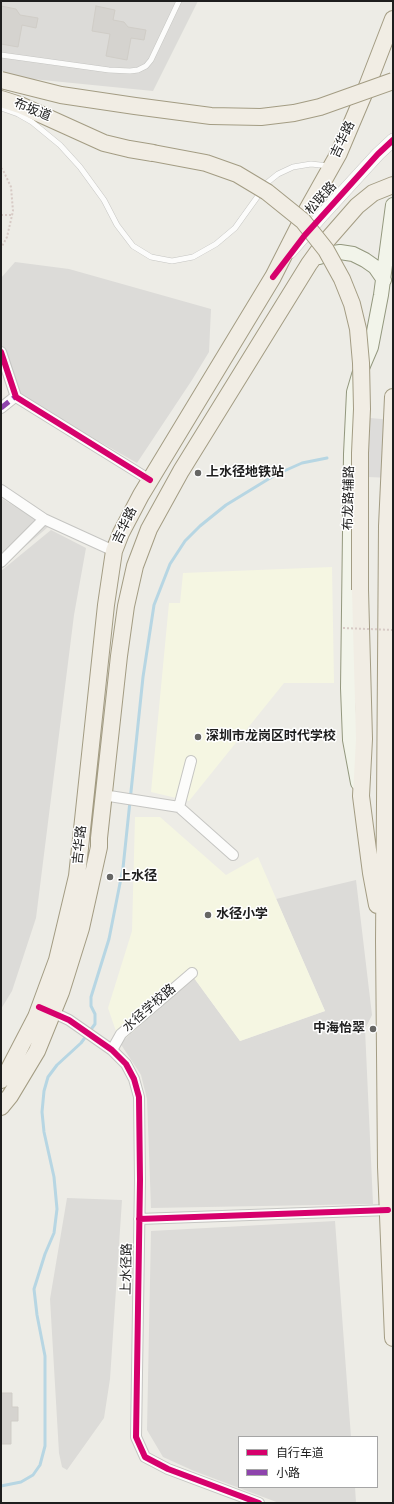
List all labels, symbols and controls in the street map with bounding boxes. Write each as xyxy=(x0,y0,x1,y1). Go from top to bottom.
street label: 布坂道 xyxy=(11,96,53,126)
street label: 吉华路 xyxy=(329,119,359,161)
street label: 松联路 xyxy=(303,179,341,219)
place label: 上水径地铁站 xyxy=(206,465,284,481)
street label: 布龙路辅路 xyxy=(342,465,358,531)
marker: 上水径地铁站 xyxy=(193,468,203,478)
street label: 吉华路 xyxy=(111,505,141,547)
place label: 深圳市龙岗区时代学校 xyxy=(206,729,336,745)
marker: 深圳市龙岗区时代学校 xyxy=(193,732,203,742)
street label: 吉华路 xyxy=(71,825,91,865)
place label: 上水径 xyxy=(118,869,157,885)
marker: 上水径 xyxy=(105,872,115,882)
place label: 水径小学 xyxy=(216,907,268,923)
marker: 水径小学 xyxy=(203,910,213,920)
street label: 水径学校路 xyxy=(120,982,180,1036)
place label: 中海怡翠 xyxy=(313,1021,365,1037)
marker: 中海怡翠 xyxy=(368,1024,378,1034)
street label: 上水径路 xyxy=(120,1243,136,1295)
legend xyxy=(238,1436,378,1488)
text: 自行车道 xyxy=(276,1446,324,1462)
text: 小路 xyxy=(276,1466,300,1482)

